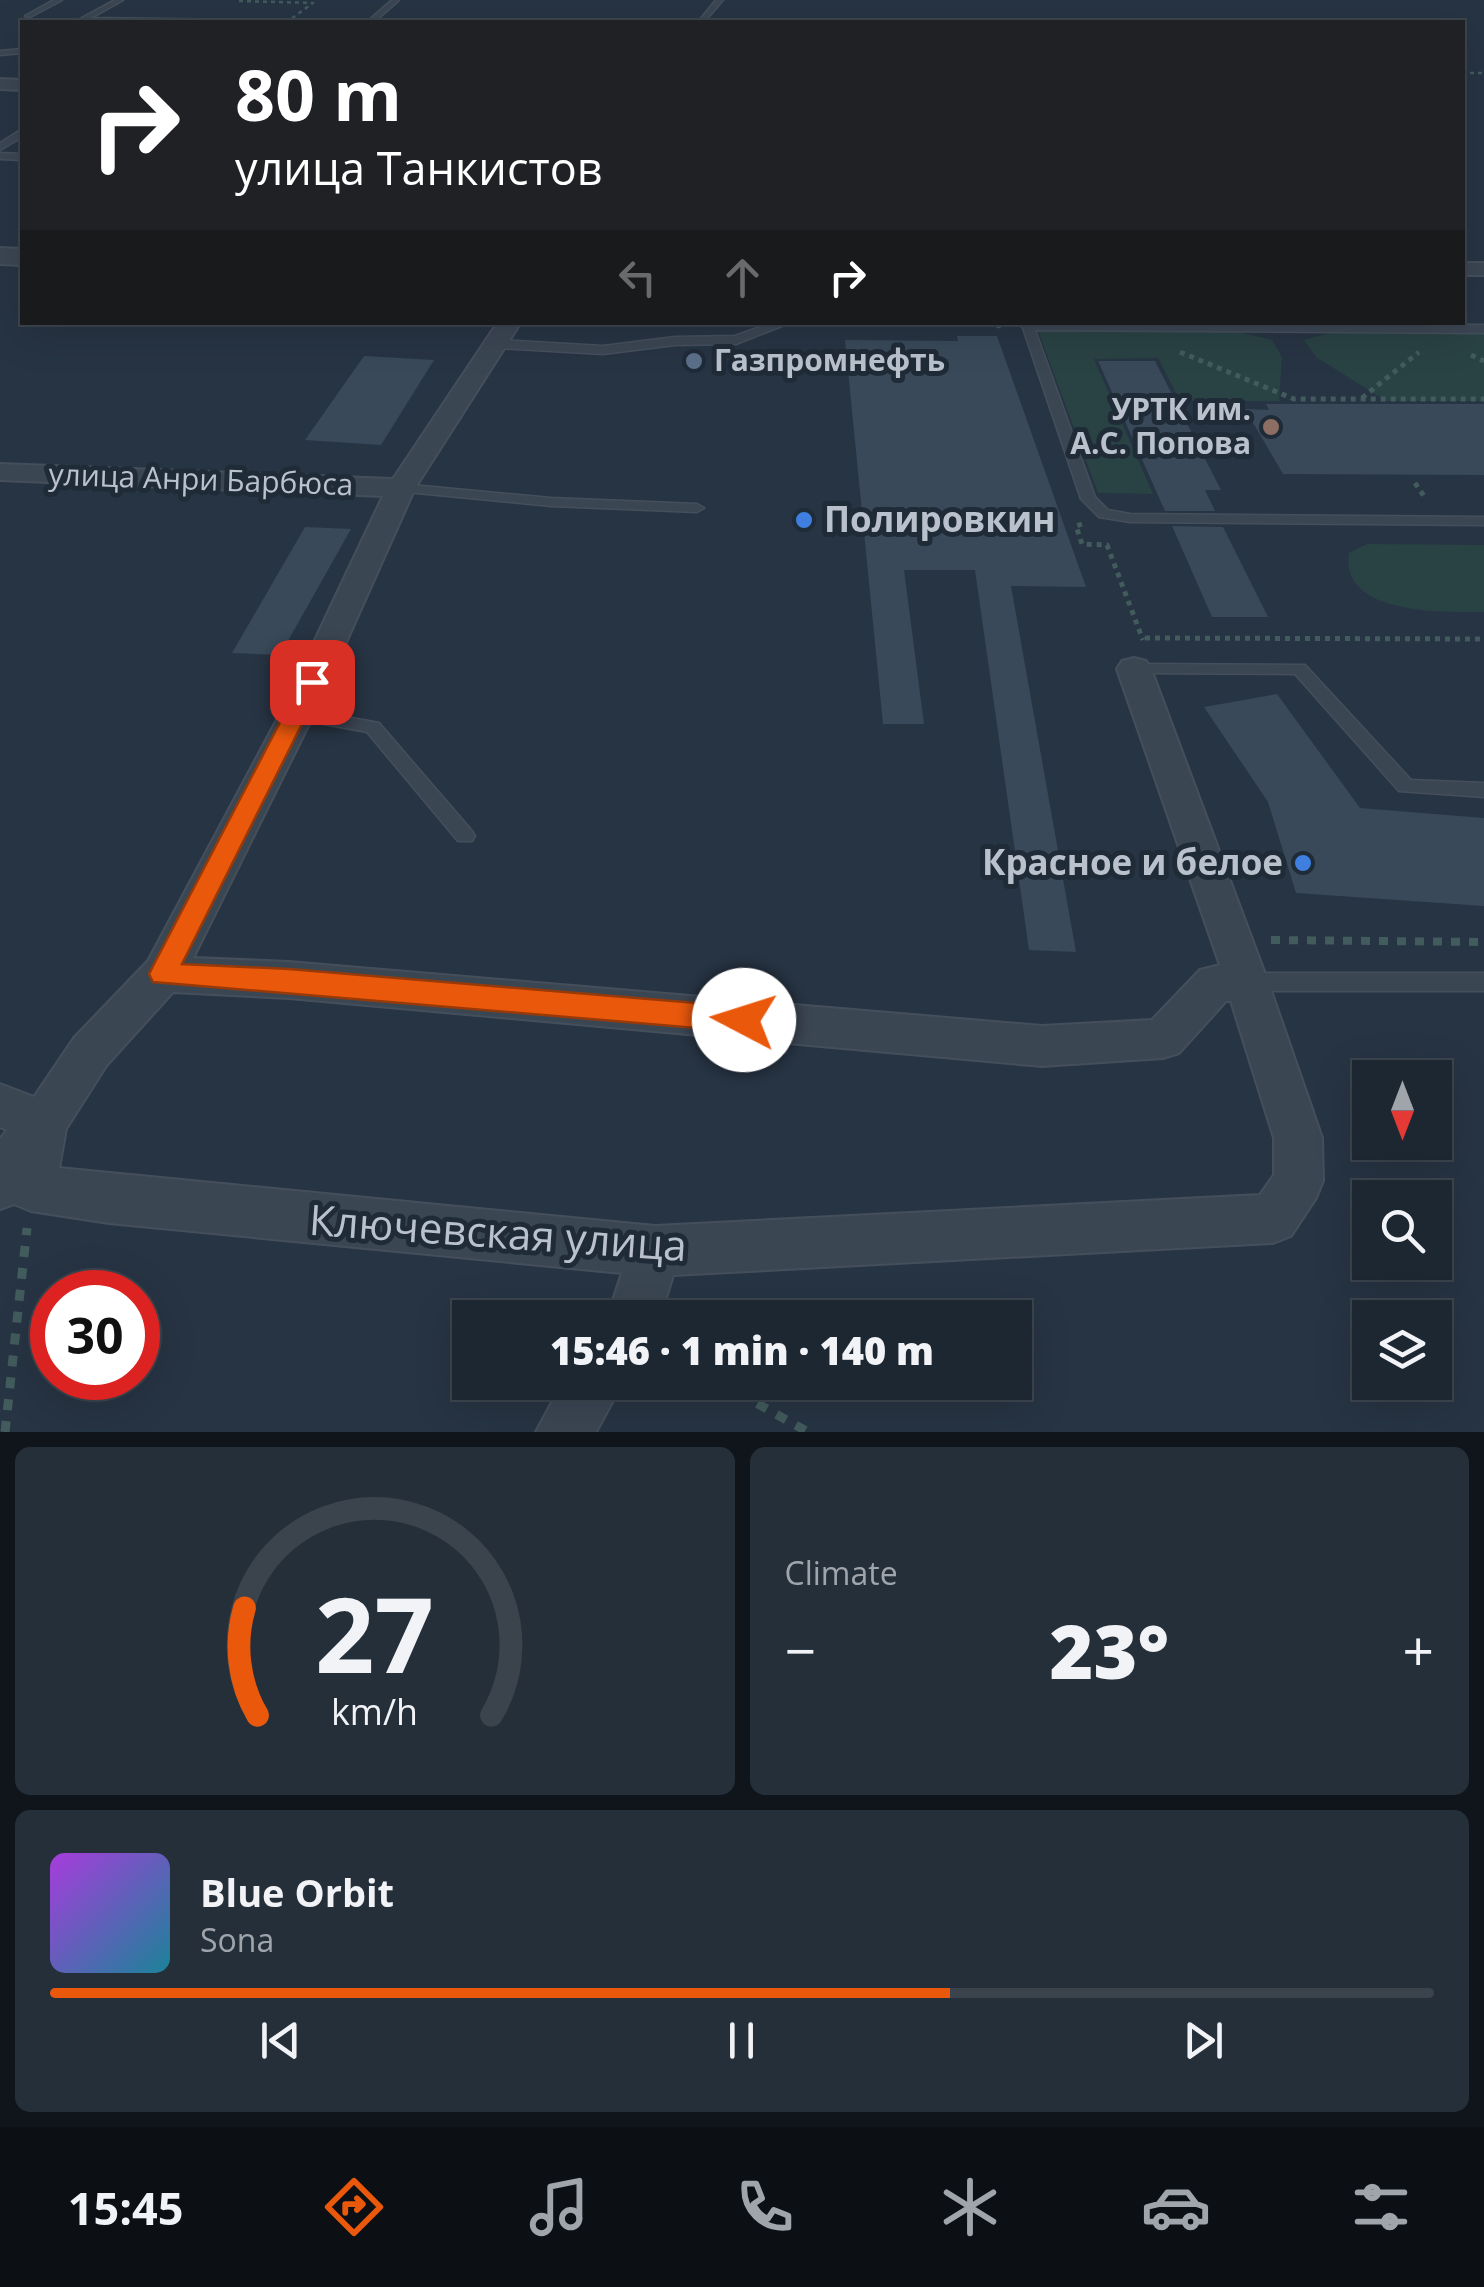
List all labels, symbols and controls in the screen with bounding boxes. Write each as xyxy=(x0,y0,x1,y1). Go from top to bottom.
text: 80 m xyxy=(235,46,402,142)
icon: right xyxy=(70,60,200,190)
text: улица Танкистов xyxy=(235,137,603,198)
icon: left xyxy=(610,250,665,305)
icon: ahead xyxy=(715,250,770,305)
icon: right xyxy=(820,250,875,305)
place label: Газпромнефть xyxy=(714,339,945,380)
marker: Газпромнефть xyxy=(683,350,705,372)
place label: УРТК им. А.С. Попова xyxy=(1070,388,1251,463)
marker: УРТК им. А.С. Попова xyxy=(1260,416,1282,438)
street label: улица Анри Барбюса xyxy=(48,453,354,504)
place label: Полировкин xyxy=(824,495,1055,542)
marker: Полировкин xyxy=(793,509,815,531)
pin xyxy=(270,640,355,725)
icon: arrive xyxy=(285,655,340,710)
place label: Красное и белое xyxy=(982,838,1283,885)
marker: Красное и белое xyxy=(1292,852,1314,874)
position arrow xyxy=(692,968,796,1072)
north arrow xyxy=(1352,1060,1452,1160)
map controls xyxy=(1352,1060,1452,1400)
button: search xyxy=(1352,1180,1452,1280)
street label: Ключевская улица xyxy=(307,1190,689,1273)
speed limit sign: 30 xyxy=(30,1270,160,1400)
button: layers xyxy=(1352,1300,1452,1400)
text: 15:46 · 1 min · 140 m xyxy=(550,1324,934,1376)
text: Climate xyxy=(785,1551,898,1594)
text: 27 xyxy=(315,1562,434,1703)
text: 23° xyxy=(1049,1599,1169,1701)
text: − xyxy=(785,1612,816,1687)
text: + xyxy=(1403,1612,1434,1687)
text: km/h xyxy=(331,1687,418,1735)
text: Blue Orbit xyxy=(200,1866,394,1918)
text: Sona xyxy=(200,1918,274,1961)
icon: previous xyxy=(253,2013,308,2068)
icon: pause xyxy=(714,2013,769,2068)
icon: next xyxy=(1176,2013,1231,2068)
icon: directions xyxy=(319,2172,389,2242)
icon: music xyxy=(524,2172,594,2242)
icon: phone xyxy=(730,2172,800,2242)
icon: climate xyxy=(935,2172,1005,2242)
icon: car xyxy=(1141,2172,1211,2242)
icon: filters xyxy=(1346,2172,1416,2242)
text: 15:45 xyxy=(68,2177,183,2238)

